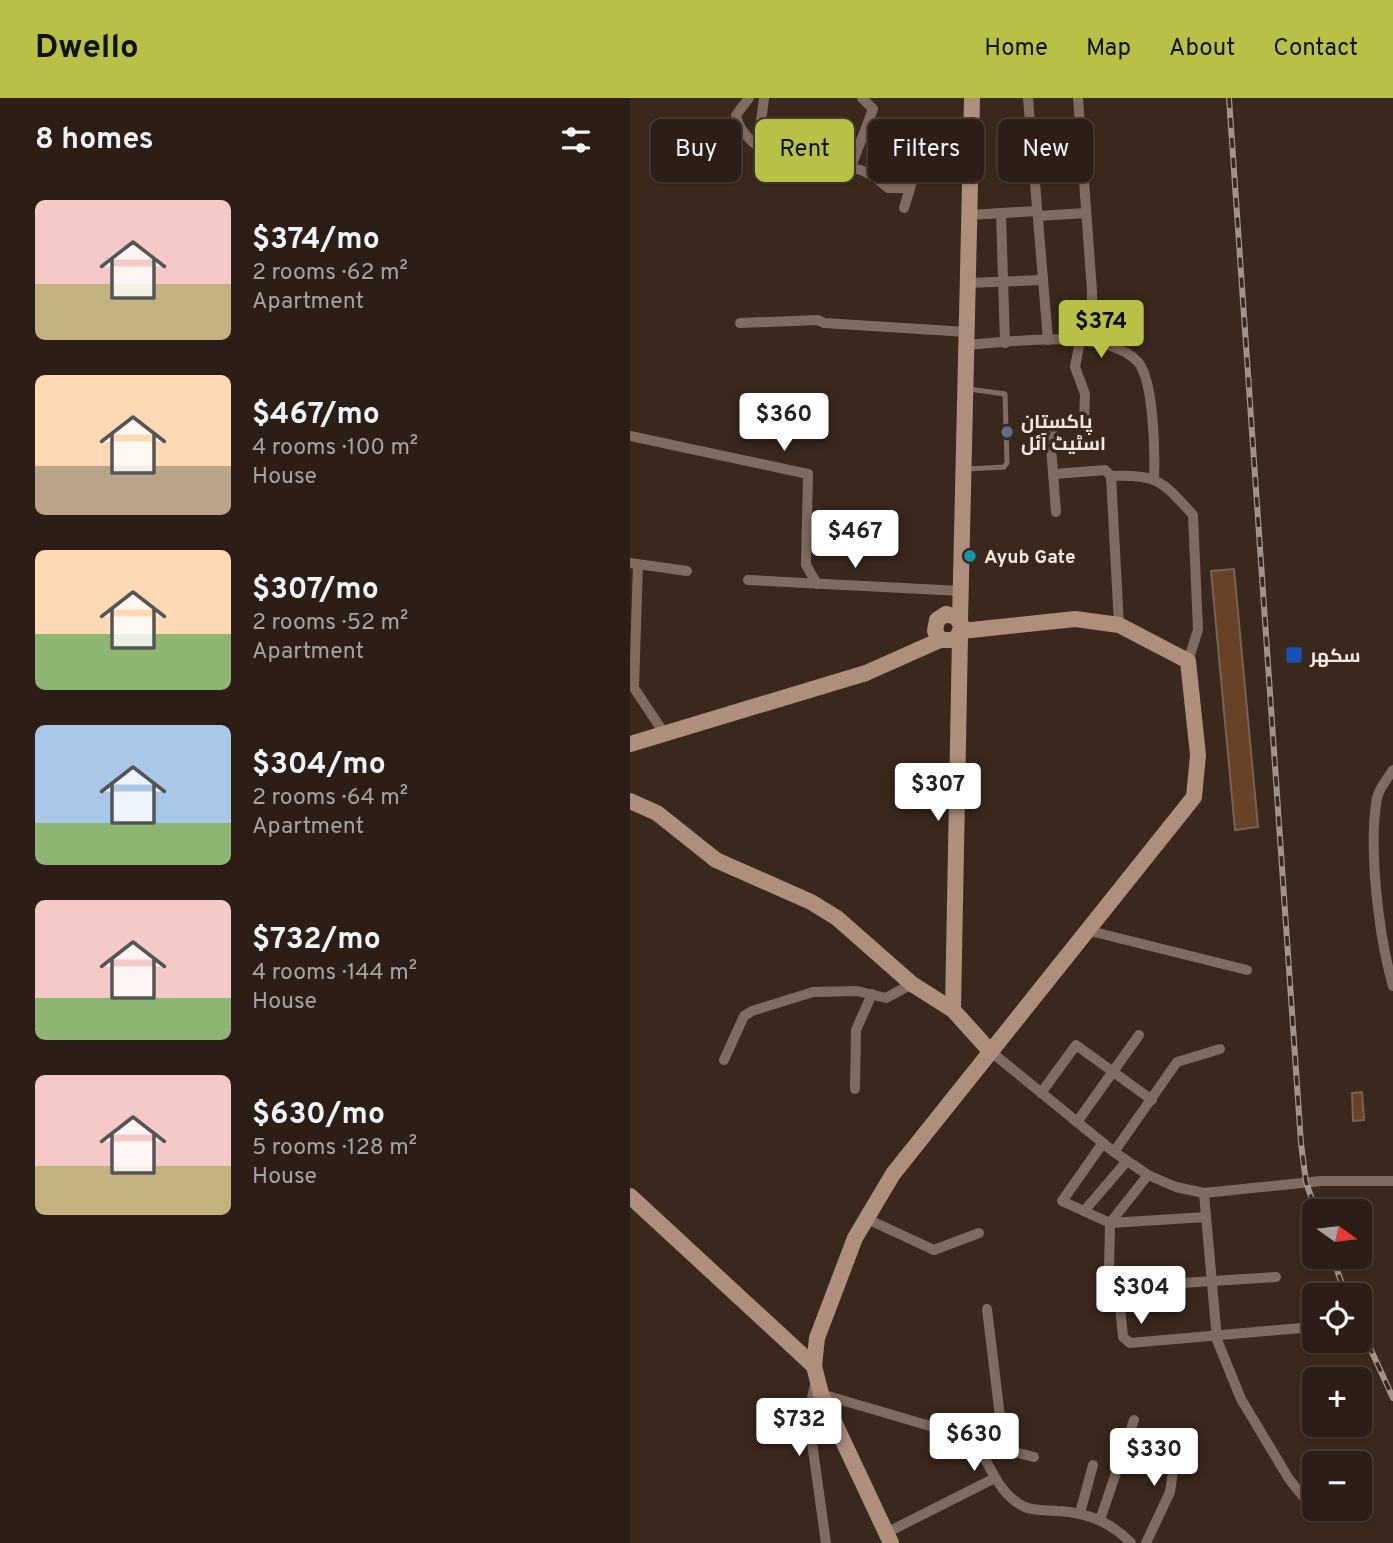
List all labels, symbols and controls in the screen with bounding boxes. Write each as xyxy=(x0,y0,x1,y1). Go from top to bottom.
text: Dwello xyxy=(35,28,139,70)
text: Home xyxy=(984,34,1048,64)
text: Map xyxy=(1086,34,1131,64)
text: About xyxy=(1169,34,1235,64)
text: Contact xyxy=(1273,34,1358,64)
chip: Buy xyxy=(651,119,741,182)
chip: Rent xyxy=(755,119,854,182)
chip: Filters xyxy=(868,119,984,182)
chip: New xyxy=(998,119,1093,182)
icon: filters xyxy=(557,121,595,159)
text: 8 homes xyxy=(35,122,154,159)
text: $374/mo xyxy=(252,222,380,259)
icon: home xyxy=(91,228,175,312)
text: 2 rooms · 62 m² xyxy=(252,259,408,288)
text: Apartment xyxy=(252,288,364,317)
pin: $374 xyxy=(1060,300,1142,360)
text: $374 xyxy=(1075,308,1127,337)
pin: $360 xyxy=(743,394,825,453)
text: $467/mo xyxy=(252,397,380,434)
text: $360 xyxy=(756,401,812,430)
icon: home xyxy=(91,403,175,487)
place label: پاکستان اسٹیٹ آئل xyxy=(1021,411,1106,457)
marker: پاکستان اسٹیٹ آئل xyxy=(999,424,1015,440)
text: 4 rooms · 100 m² xyxy=(252,434,418,463)
text: House xyxy=(252,463,317,492)
pin: $467 xyxy=(814,510,896,570)
text: $467 xyxy=(827,518,883,547)
place label: Ayub Gate xyxy=(984,546,1076,570)
marker: Ayub Gate xyxy=(962,548,978,564)
text: $307/mo xyxy=(252,572,379,609)
icon: home xyxy=(91,578,175,662)
text: 2 rooms · 52 m² xyxy=(252,609,408,638)
text: Apartment xyxy=(252,638,364,667)
marker: سكهر xyxy=(1284,645,1304,665)
place label: سكهر xyxy=(1309,645,1360,669)
text: $304/mo xyxy=(252,747,386,784)
icon: home xyxy=(91,753,175,837)
pin: $307 xyxy=(897,764,979,823)
text: $307 xyxy=(911,771,965,800)
text: 2 rooms · 64 m² xyxy=(252,784,408,813)
text: Apartment xyxy=(252,813,364,842)
text: $732/mo xyxy=(252,922,381,959)
icon: home xyxy=(91,928,175,1012)
text: 4 rooms · 144 m² xyxy=(252,959,417,988)
text: House xyxy=(252,988,317,1017)
text: $630/mo xyxy=(252,1097,385,1134)
icon: home xyxy=(91,1103,175,1187)
text: 5 rooms · 128 m² xyxy=(252,1134,417,1163)
text: House xyxy=(252,1163,317,1192)
north arrow xyxy=(1302,1199,1372,1269)
map controls xyxy=(1302,1199,1372,1521)
pin: $304 xyxy=(1100,1266,1182,1326)
text: $304 xyxy=(1112,1274,1170,1303)
button: locate xyxy=(1302,1283,1372,1353)
button: + xyxy=(1302,1367,1372,1437)
pin: $732 xyxy=(758,1398,840,1458)
text: $732 xyxy=(772,1406,826,1435)
pin: $630 xyxy=(933,1414,1015,1473)
text: $630 xyxy=(946,1421,1002,1450)
pin: $330 xyxy=(1113,1428,1195,1488)
text: $330 xyxy=(1126,1436,1182,1465)
button: − xyxy=(1302,1451,1372,1521)

